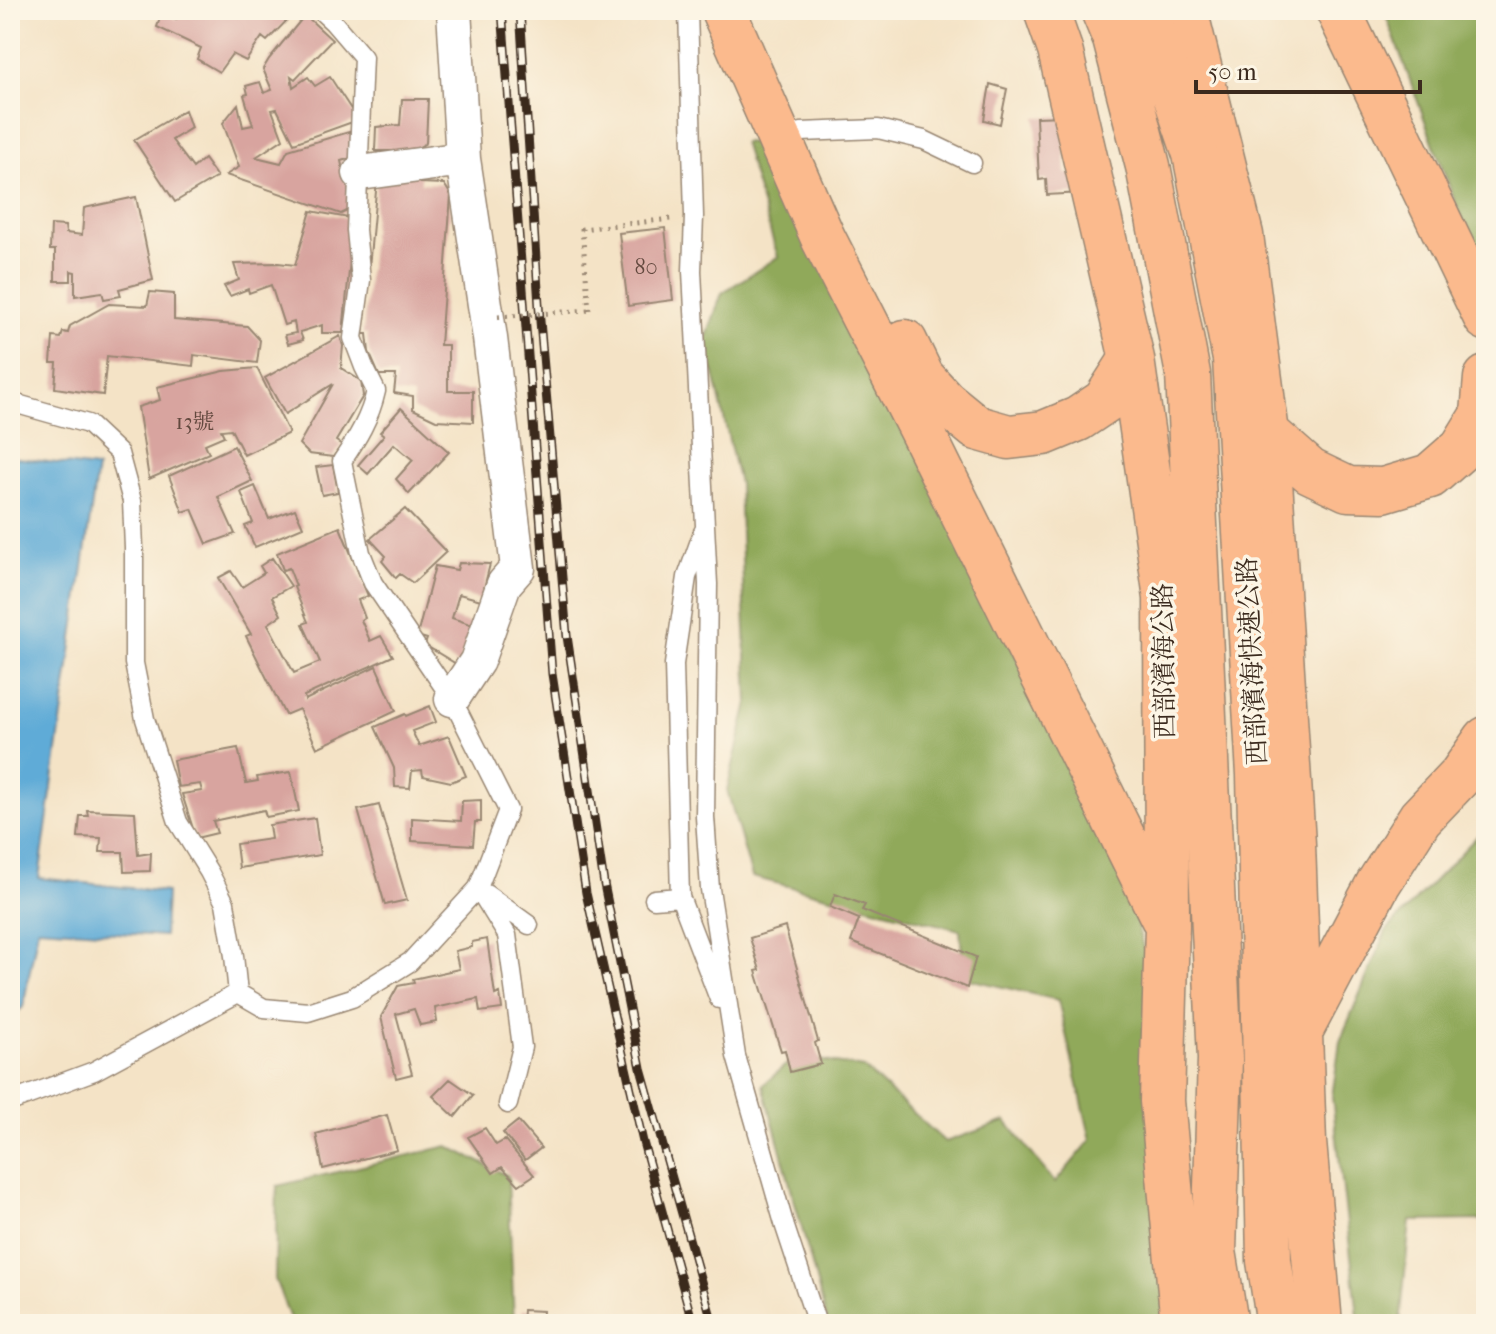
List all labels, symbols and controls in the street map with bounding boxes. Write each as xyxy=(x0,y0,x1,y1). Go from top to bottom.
scale bar xyxy=(1196,44,1420,94)
text: 50 m xyxy=(1208,58,1257,86)
house number: 80 xyxy=(634,254,658,280)
house number: 13號 xyxy=(176,409,214,435)
street label: 西部濱海快速公路 xyxy=(1231,556,1273,766)
street label: 西部濱海公路 xyxy=(1147,583,1181,739)

